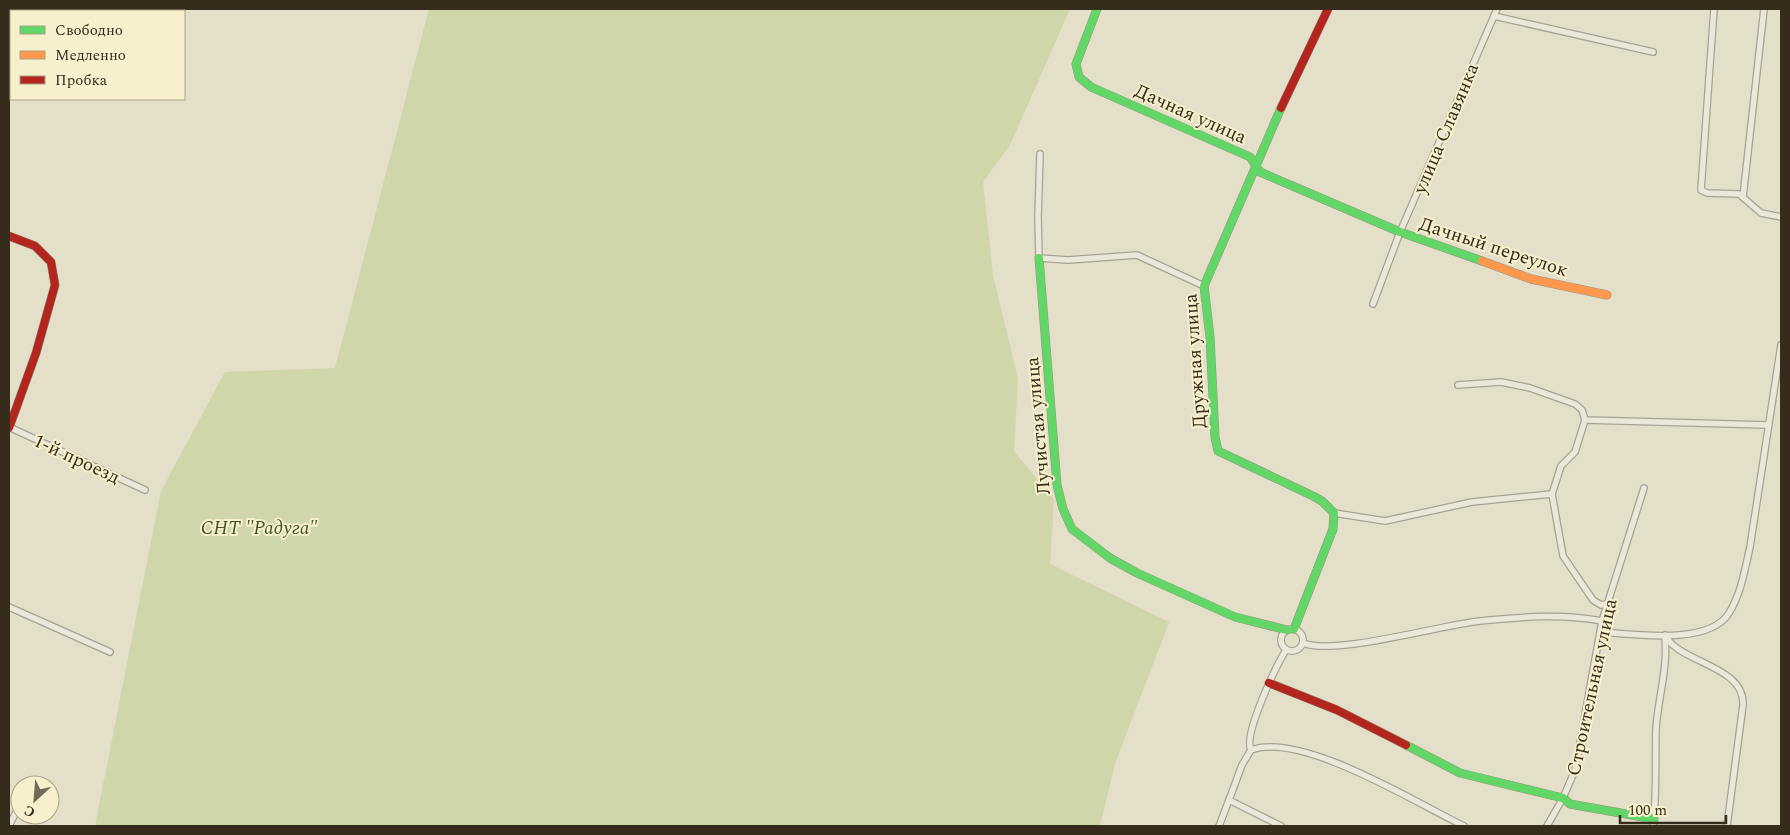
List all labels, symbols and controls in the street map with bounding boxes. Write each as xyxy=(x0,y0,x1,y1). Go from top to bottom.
legend xyxy=(10,10,185,100)
text: Свободно xyxy=(55,19,123,42)
text: Медленно xyxy=(55,44,126,67)
street label: улица Славянка xyxy=(1405,58,1487,199)
text: Пробка xyxy=(55,69,108,92)
street label: Дачная улица xyxy=(1130,77,1252,152)
street label: Дачный переулок xyxy=(1415,210,1572,285)
street label: Дружная улица xyxy=(1176,292,1215,429)
street label: Лучистая улица xyxy=(1018,355,1059,496)
street label: 1-й проезд xyxy=(28,427,125,492)
park label: СНТ "Радуга" xyxy=(201,514,318,543)
street label: Строительная улица xyxy=(1560,595,1626,779)
north arrow xyxy=(10,775,60,825)
scale bar xyxy=(1620,792,1726,824)
text: 100 m xyxy=(1628,799,1667,822)
text: С xyxy=(20,800,39,823)

